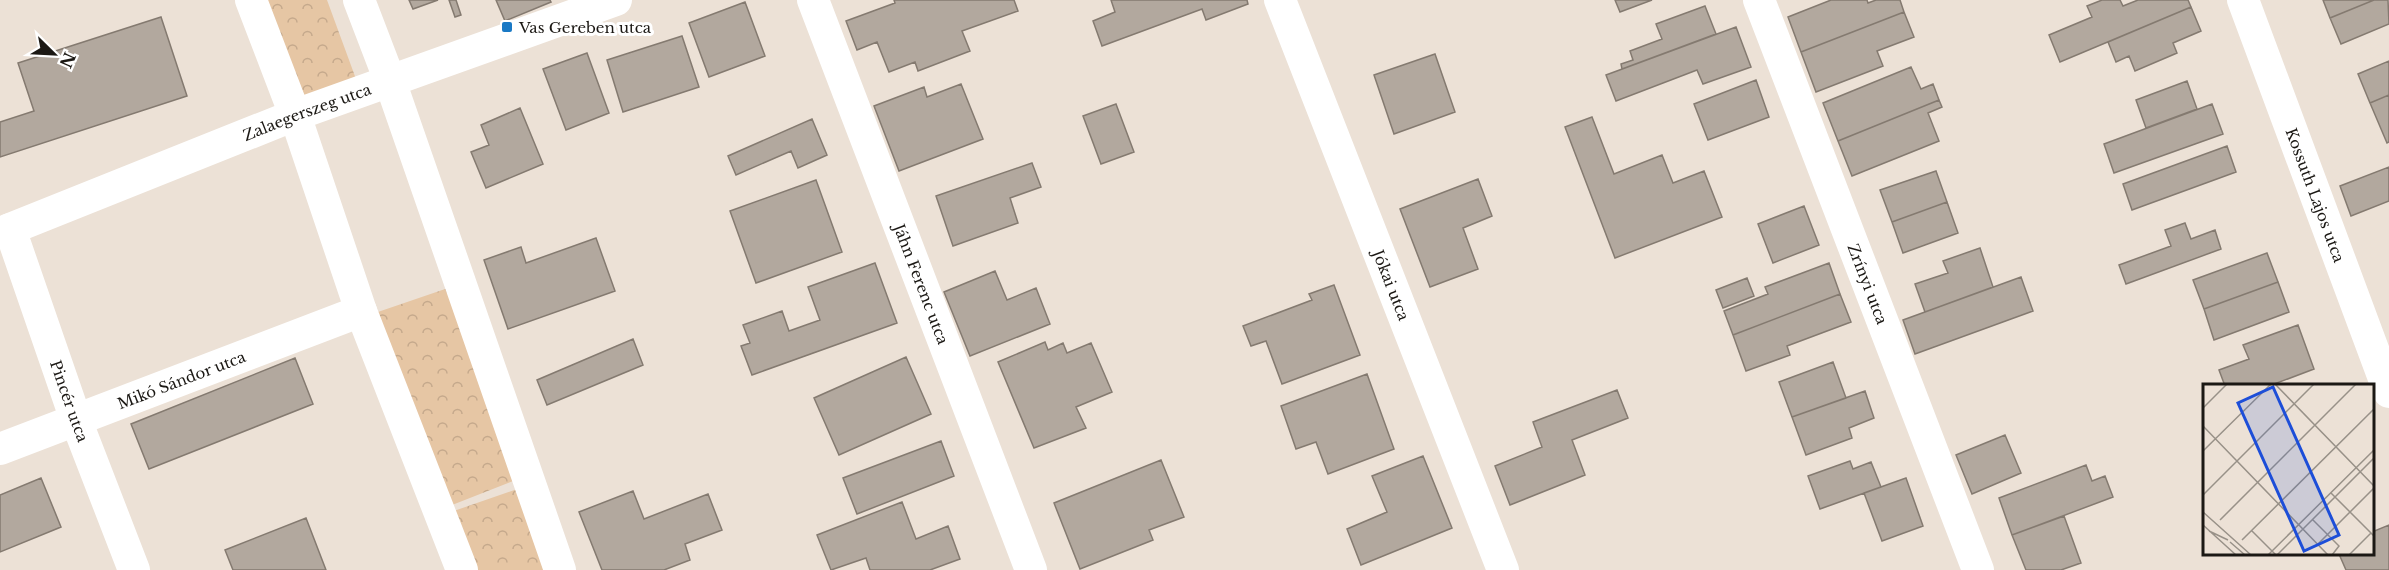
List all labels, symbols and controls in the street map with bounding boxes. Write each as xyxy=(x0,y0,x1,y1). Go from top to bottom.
place label: Vas Gereben utca xyxy=(518,18,652,37)
marker: Vas Gereben utca xyxy=(500,20,514,34)
north arrow xyxy=(24,24,84,84)
text: N xyxy=(56,49,80,71)
street label: Zalaegerszeg utca xyxy=(240,79,374,144)
street label: Kossuth Lajos utca xyxy=(2282,125,2350,265)
street label: Jáhn Ferenc utca xyxy=(889,219,953,347)
street label: Zrínyi utca xyxy=(1844,241,1892,328)
street label: Jókai utca xyxy=(1368,245,1414,324)
street label: Mikó Sándor utca xyxy=(114,346,249,413)
street label: Pincér utca xyxy=(46,357,93,445)
inset map xyxy=(2203,384,2374,555)

